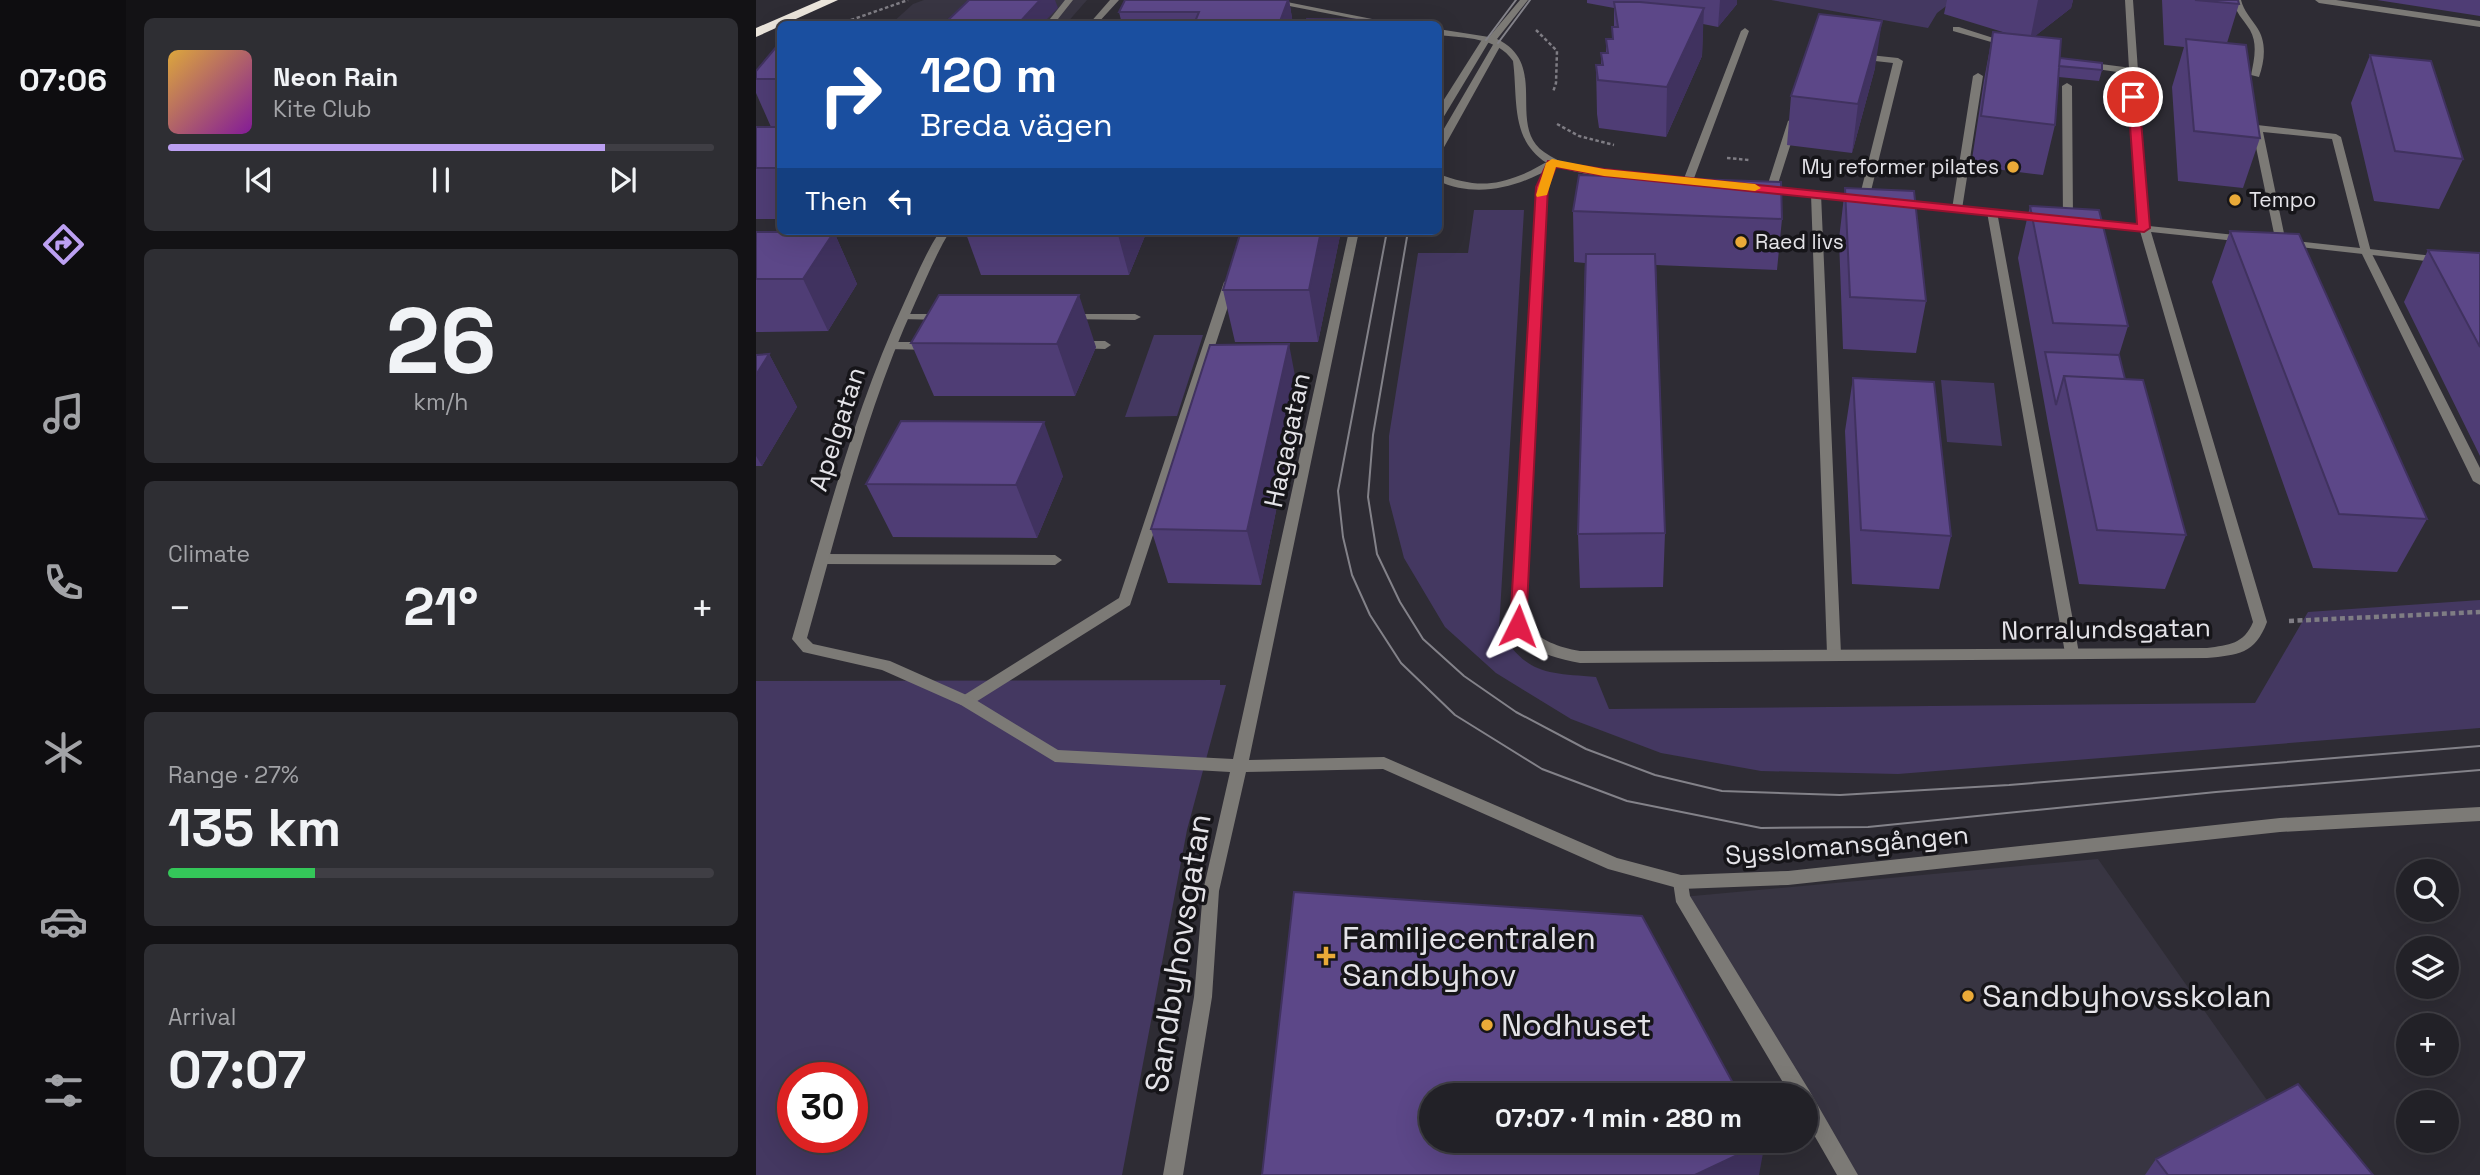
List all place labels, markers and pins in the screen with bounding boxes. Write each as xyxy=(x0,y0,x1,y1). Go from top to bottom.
pin xyxy=(2103,67,2163,127)
place label: My reformer pilates xyxy=(1802,153,1999,180)
marker: My reformer pilates xyxy=(2005,159,2021,175)
place label: Tempo xyxy=(2249,186,2316,213)
marker: Tempo xyxy=(2227,192,2243,208)
place label: Raed livs xyxy=(1755,228,1844,255)
marker: Raed livs xyxy=(1733,234,1749,250)
place label: Familjecentralen Sandbyhov xyxy=(1342,918,1596,995)
marker: Familjecentralen Sandbyhov xyxy=(1316,946,1336,966)
place label: Sandbyhovsskolan xyxy=(1982,976,2272,1016)
marker: Sandbyhovsskolan xyxy=(1960,988,1976,1004)
place label: Nodhuset xyxy=(1501,1005,1651,1045)
marker: Nodhuset xyxy=(1479,1017,1495,1033)

